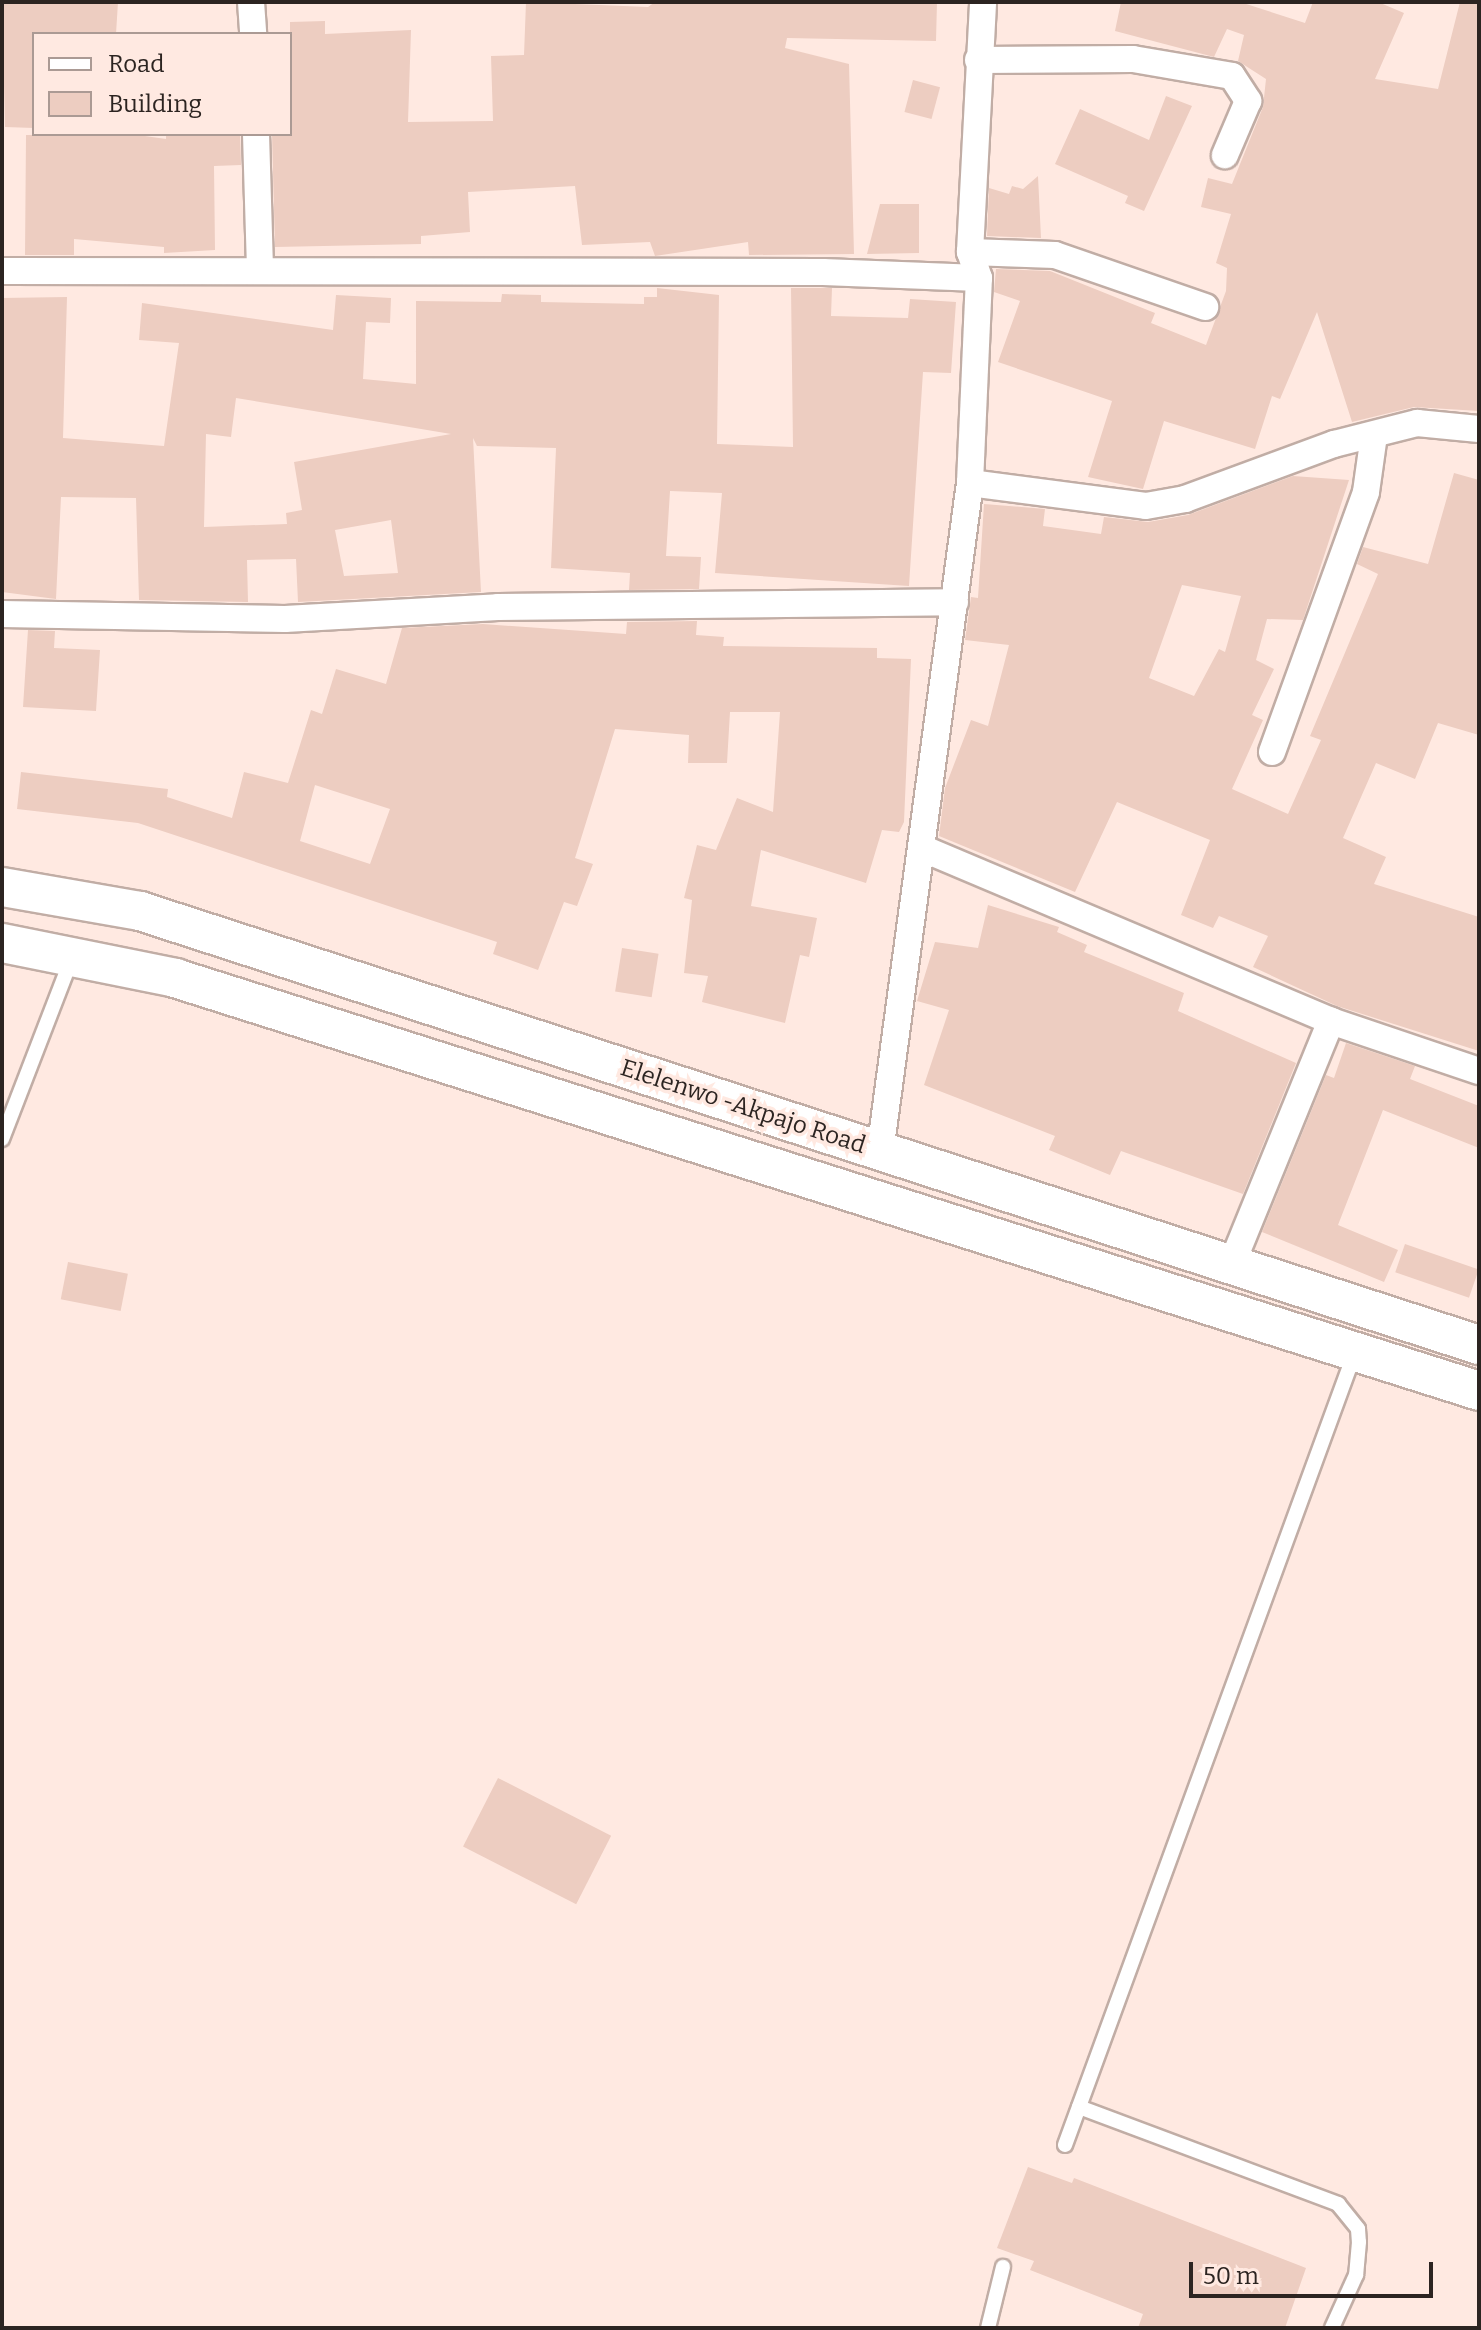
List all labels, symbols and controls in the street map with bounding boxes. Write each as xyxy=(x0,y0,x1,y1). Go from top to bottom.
legend xyxy=(32,32,292,136)
text: Road xyxy=(108,50,164,78)
text: Building xyxy=(108,90,202,118)
street label: Elelenwo -Akpajo Road xyxy=(617,1054,869,1160)
scale bar xyxy=(1193,2246,1437,2296)
text: 50 m xyxy=(1203,2262,1259,2290)

